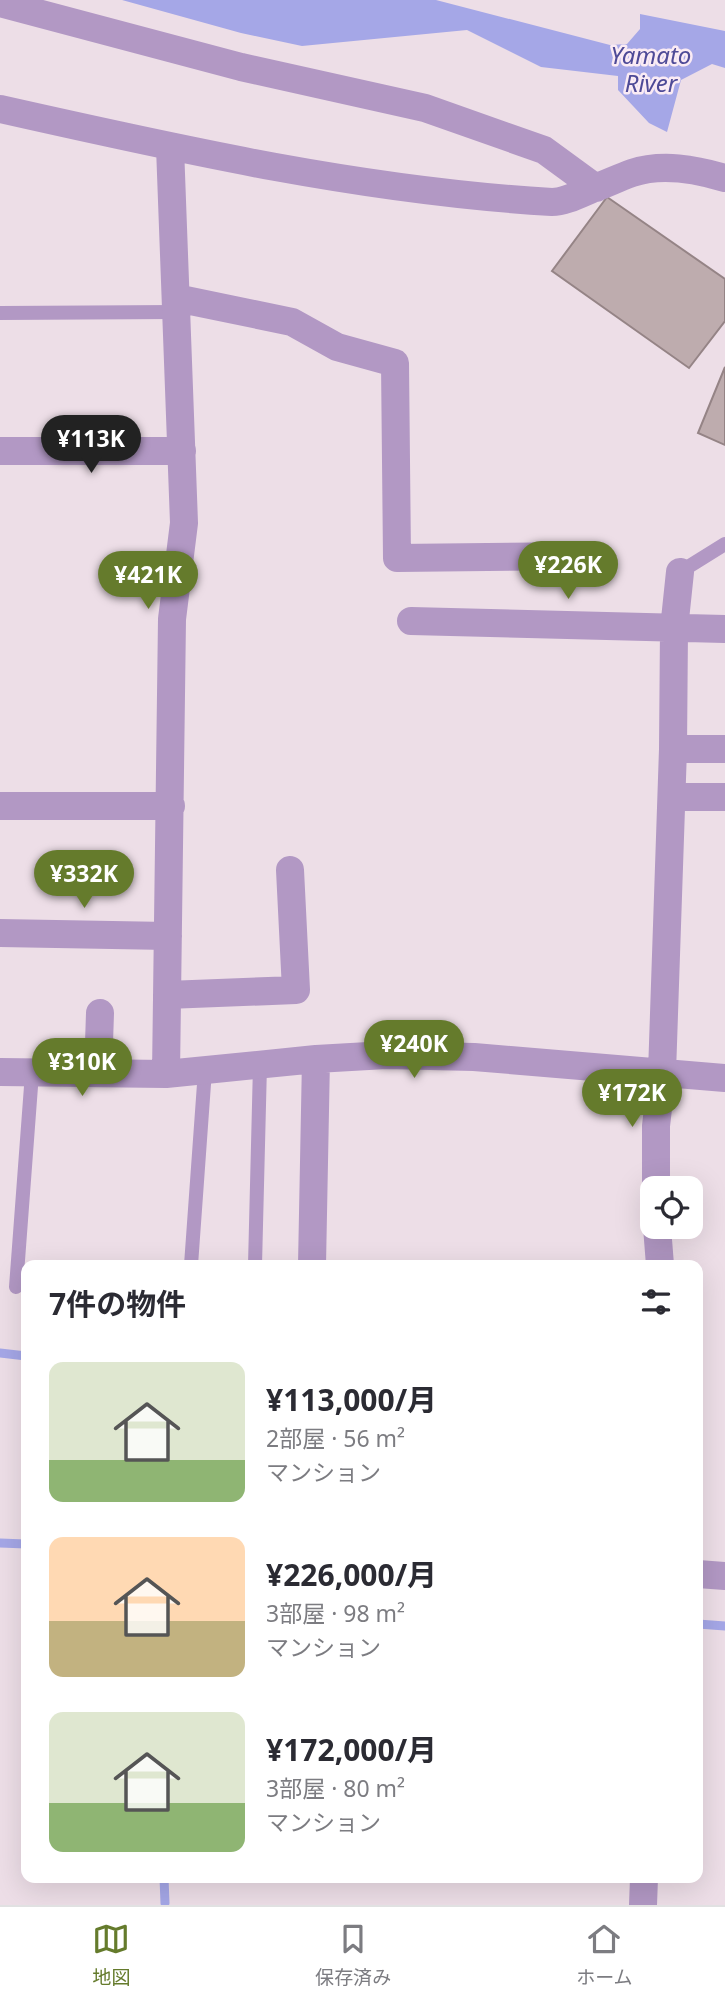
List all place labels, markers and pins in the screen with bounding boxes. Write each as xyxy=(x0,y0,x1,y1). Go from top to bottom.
pin: ¥113K xyxy=(42,416,140,475)
pin: ¥226K xyxy=(519,542,617,601)
pin: ¥421K xyxy=(99,552,197,611)
pin: ¥332K xyxy=(35,850,133,910)
pin: ¥240K xyxy=(365,1020,463,1080)
pin: ¥310K xyxy=(33,1038,131,1098)
pin: ¥172K xyxy=(583,1070,681,1129)

